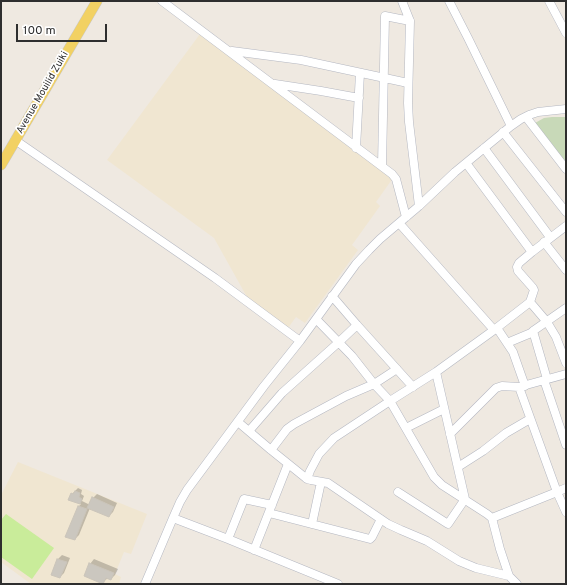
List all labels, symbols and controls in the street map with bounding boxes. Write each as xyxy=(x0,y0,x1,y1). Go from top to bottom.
scale bar xyxy=(18,16,109,42)
text: 100 m xyxy=(23,23,56,39)
street label: Avenue Mouilid Zuiki xyxy=(15,50,71,136)

